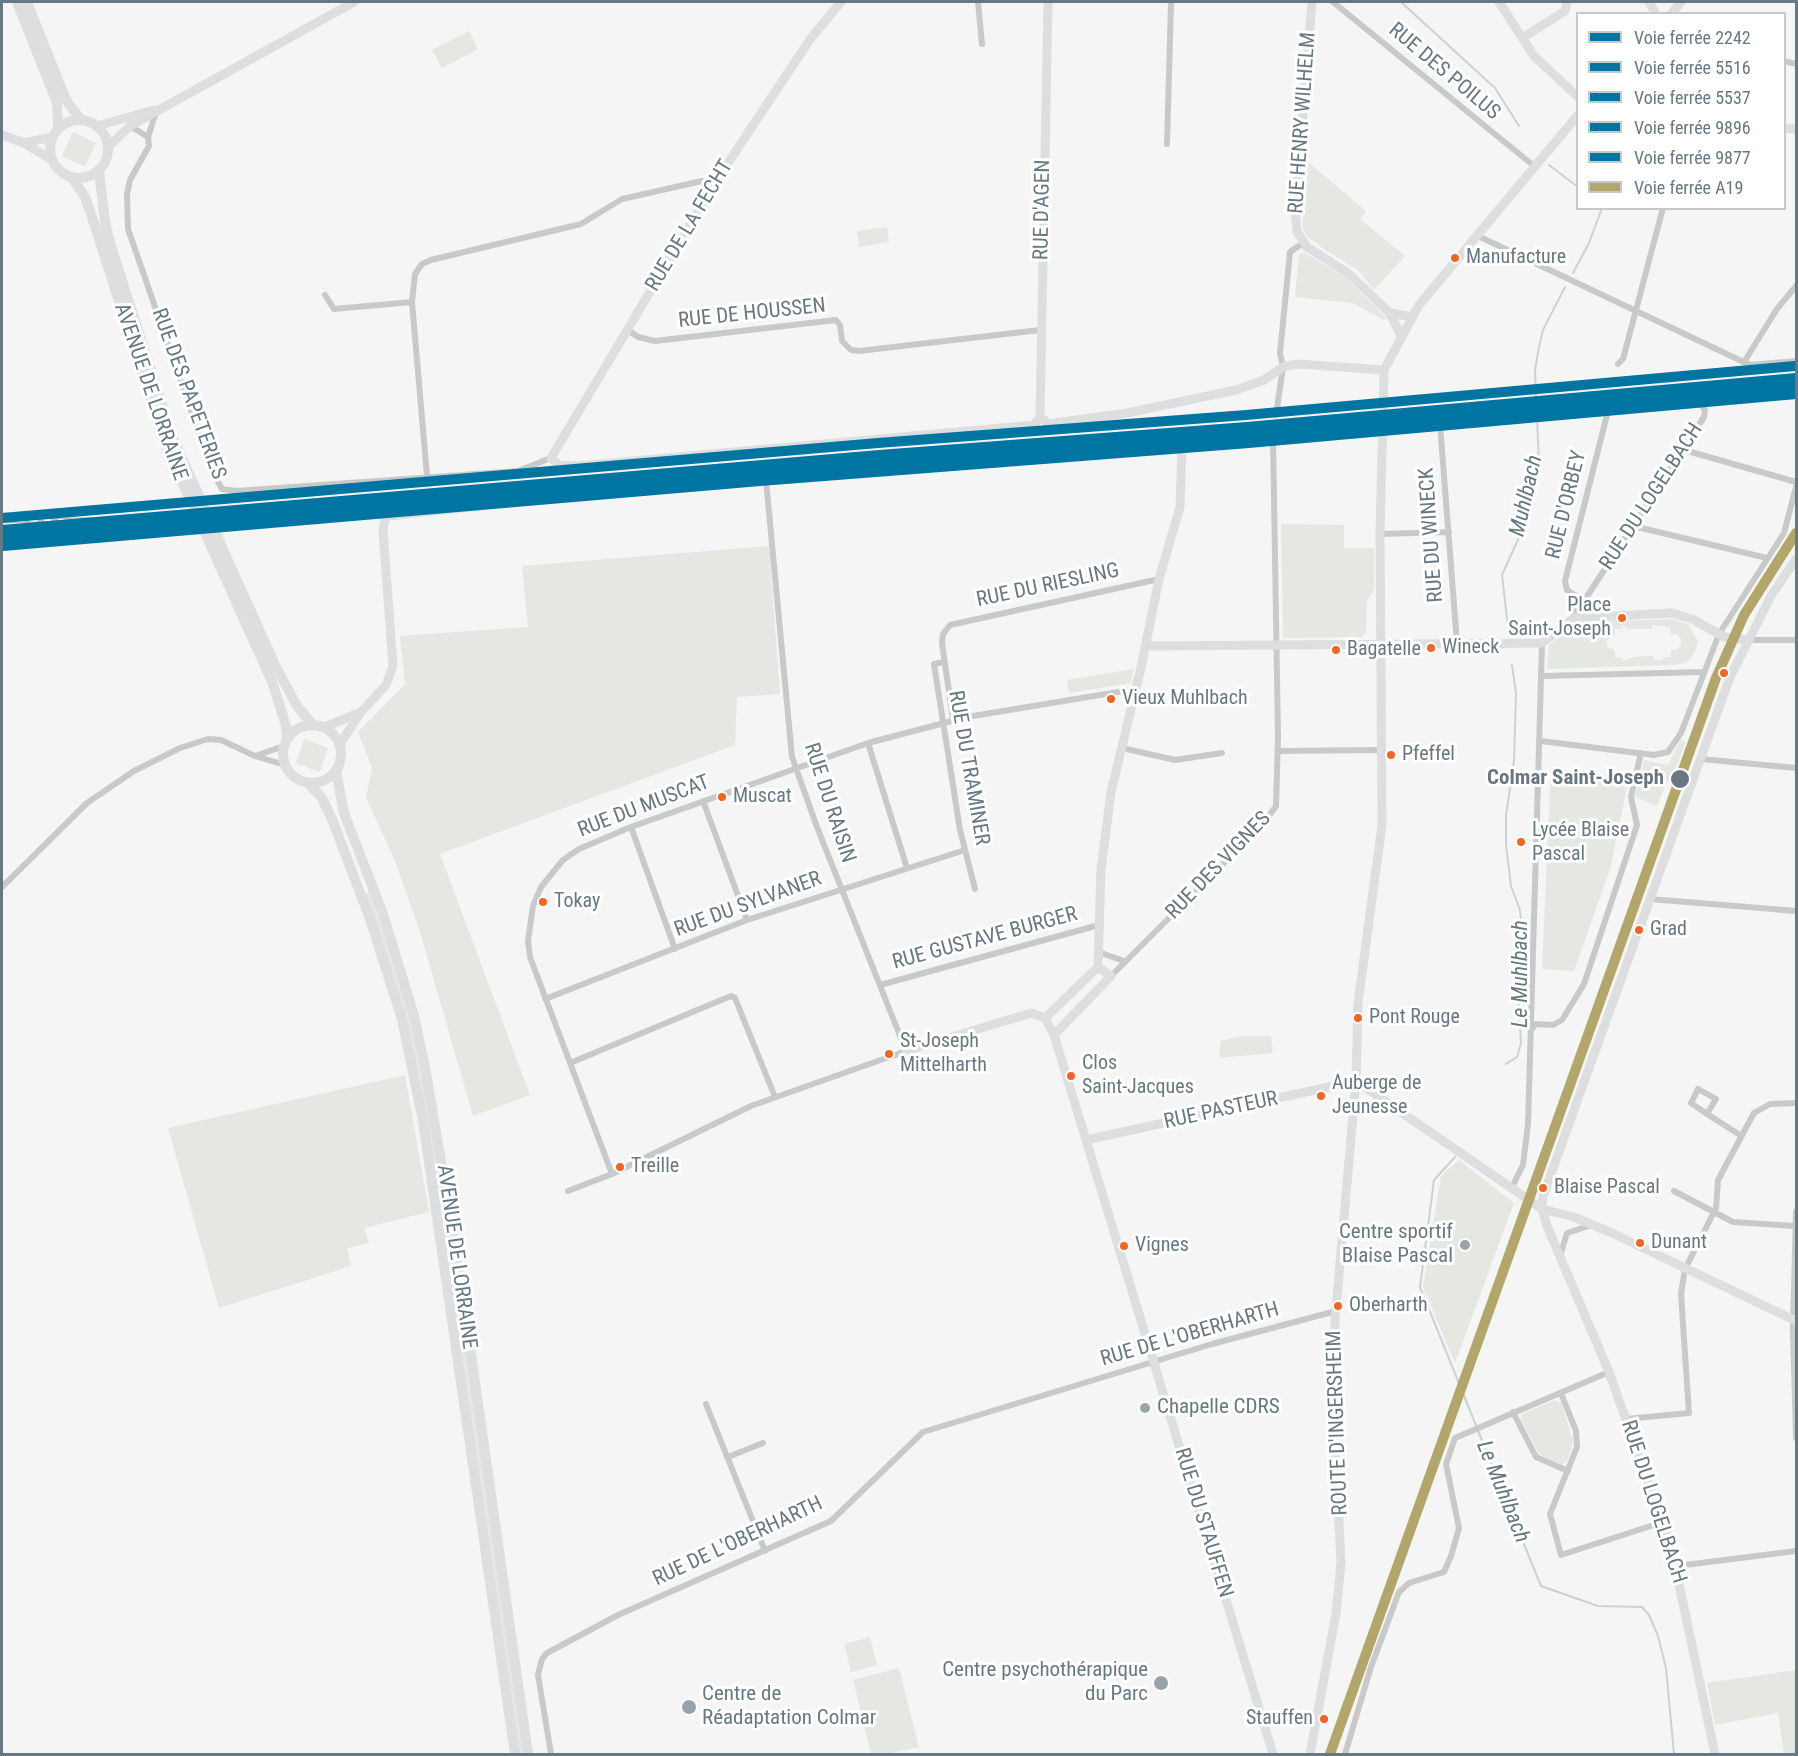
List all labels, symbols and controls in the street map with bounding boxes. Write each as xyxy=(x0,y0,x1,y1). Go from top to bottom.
legend xyxy=(1576,12,1786,210)
street label: RUE DES POILUS xyxy=(1383,18,1505,126)
text: Voie ferrée 2242 xyxy=(1634,27,1751,48)
street label: RUE HENRY WILHELM xyxy=(1284,31,1322,215)
text: Voie ferrée 5516 xyxy=(1634,57,1751,78)
text: Voie ferrée 5537 xyxy=(1634,87,1751,108)
text: Voie ferrée 9896 xyxy=(1634,117,1751,138)
text: Voie ferrée 9877 xyxy=(1634,147,1751,168)
street label: RUE DE LA FECHT xyxy=(641,156,739,296)
street label: RUE D'AGEN xyxy=(1030,160,1056,260)
text: Voie ferrée A19 xyxy=(1634,177,1743,198)
place label: Manufacture xyxy=(1466,246,1566,270)
marker: Manufacture xyxy=(1449,252,1461,264)
street label: RUE DE HOUSSEN xyxy=(677,294,827,334)
street label: AVENUE DE LORRAINE xyxy=(108,300,192,484)
street label: RUE DES PAPETERIES xyxy=(145,305,231,483)
street label: RUE DU LOGELBACH xyxy=(1595,419,1709,575)
street label: RUE D'ORBEY xyxy=(1541,448,1593,562)
water label: Muhlbach xyxy=(1505,453,1549,539)
street label: RUE DU WINECK xyxy=(1415,467,1449,603)
street label: RUE DU RIESLING xyxy=(974,559,1122,613)
place label: Place Saint-Joseph xyxy=(1508,594,1611,641)
marker: Place Saint-Joseph xyxy=(1616,612,1628,624)
place label: Wineck xyxy=(1442,636,1499,660)
place label: Bagatelle xyxy=(1347,638,1421,662)
marker: Wineck xyxy=(1425,642,1437,654)
marker: Bagatelle xyxy=(1330,644,1342,656)
unlabelled marker xyxy=(1718,667,1730,679)
place label: Vieux Muhlbach xyxy=(1122,687,1248,711)
street label: RUE DU TRAMINER xyxy=(942,689,994,847)
marker: Vieux Muhlbach xyxy=(1105,693,1117,705)
street label: RUE DU RAISIN xyxy=(798,740,860,866)
place label: Pfeffel xyxy=(1402,743,1455,767)
marker: Pfeffel xyxy=(1385,749,1397,761)
place label: Colmar Saint-Joseph xyxy=(1487,766,1664,792)
marker: Colmar Saint-Joseph xyxy=(1669,768,1691,790)
street label: RUE DU MUSCAT xyxy=(575,770,713,844)
place label: Muscat xyxy=(733,785,792,809)
marker: Muscat xyxy=(716,791,728,803)
street label: RUE DES VIGNES xyxy=(1161,807,1277,925)
place label: Lycée Blaise Pascal xyxy=(1532,819,1629,866)
marker: Lycée Blaise Pascal xyxy=(1515,836,1527,848)
street label: RUE DU SYLVANER xyxy=(671,867,825,943)
place label: Tokay xyxy=(554,890,600,914)
marker: Tokay xyxy=(537,896,549,908)
street label: RUE GUSTAVE BURGER xyxy=(890,902,1080,976)
place label: Grad xyxy=(1650,918,1687,942)
water label: Le Muhlbach xyxy=(1508,920,1534,1028)
marker: Grad xyxy=(1633,924,1645,936)
place label: Pont Rouge xyxy=(1369,1006,1460,1030)
marker: Pont Rouge xyxy=(1352,1012,1364,1024)
place label: St-Joseph Mittelharth xyxy=(900,1030,987,1077)
marker: St-Joseph Mittelharth xyxy=(883,1048,895,1060)
place label: Clos Saint-Jacques xyxy=(1082,1052,1194,1099)
marker: Clos Saint-Jacques xyxy=(1065,1070,1077,1082)
place label: Auberge de Jeunesse xyxy=(1332,1072,1421,1119)
street label: RUE PASTEUR xyxy=(1162,1087,1280,1135)
marker: Auberge de Jeunesse xyxy=(1315,1090,1327,1102)
place label: Treille xyxy=(631,1155,679,1179)
marker: Treille xyxy=(614,1161,626,1173)
street label: AVENUE DE LORRAINE xyxy=(431,1163,481,1351)
place label: Blaise Pascal xyxy=(1554,1176,1660,1200)
marker: Blaise Pascal xyxy=(1537,1182,1549,1194)
place label: Centre sportif Blaise Pascal xyxy=(1339,1220,1453,1270)
place label: Dunant xyxy=(1651,1231,1707,1255)
place label: Vignes xyxy=(1135,1234,1189,1258)
marker: Dunant xyxy=(1634,1237,1646,1249)
marker: Centre sportif Blaise Pascal xyxy=(1458,1238,1472,1252)
marker: Vignes xyxy=(1118,1240,1130,1252)
place label: Oberharth xyxy=(1349,1294,1428,1318)
street label: RUE DE L'OBERHARTH xyxy=(1098,1297,1282,1373)
marker: Oberharth xyxy=(1332,1300,1344,1312)
street label: ROUTE D'INGERSHEIM xyxy=(1322,1330,1354,1516)
place label: Chapelle CDRS xyxy=(1157,1395,1280,1421)
marker: Chapelle CDRS xyxy=(1138,1401,1152,1415)
street label: RUE DU LOGELBACH xyxy=(1615,1417,1691,1587)
water label: Le Muhlbach xyxy=(1470,1437,1534,1547)
street label: RUE DU STAUFFEN xyxy=(1168,1445,1238,1601)
street label: RUE DE L'OBERHARTH xyxy=(649,1492,827,1592)
place label: Centre psychothérapique du Parc xyxy=(942,1658,1148,1708)
marker: Centre psychothérapique du Parc xyxy=(1152,1674,1170,1692)
place label: Centre de Réadaptation Colmar xyxy=(702,1682,876,1732)
marker: Centre de Réadaptation Colmar xyxy=(680,1698,698,1716)
place label: Stauffen xyxy=(1246,1707,1313,1731)
marker: Stauffen xyxy=(1318,1713,1330,1725)

